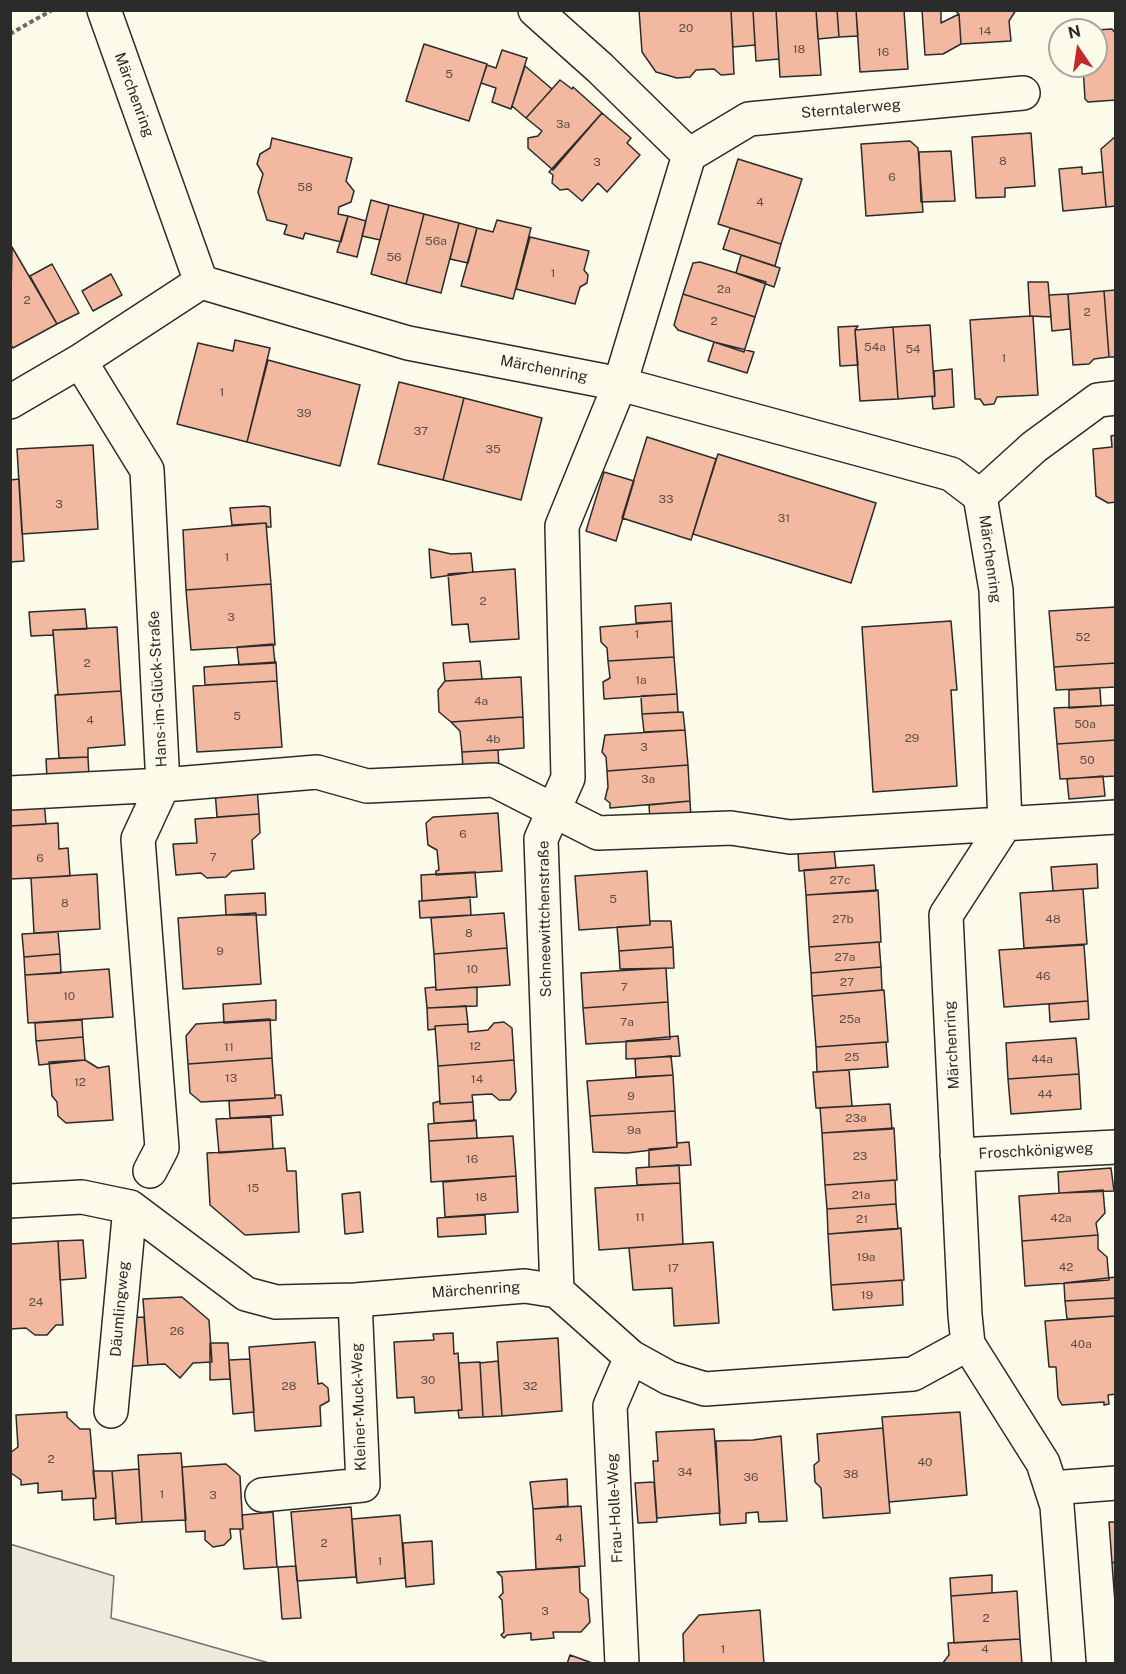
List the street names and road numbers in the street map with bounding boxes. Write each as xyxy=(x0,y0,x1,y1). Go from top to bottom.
street label: Märchenring xyxy=(110,50,158,140)
street label: Sterntalerweg xyxy=(800,96,902,122)
street label: Märchenring xyxy=(499,352,589,386)
street label: Märchenring xyxy=(975,514,1005,604)
street label: Hans-im-Glück-Straße xyxy=(145,610,171,768)
street label: Schneewittchenstraße xyxy=(535,841,555,997)
street label: Märchenring xyxy=(941,1000,963,1090)
street label: Froschkönigweg xyxy=(978,1139,1094,1163)
street label: Däumlingweg xyxy=(107,1260,133,1358)
street label: Märchenring xyxy=(431,1278,521,1302)
street label: Kleiner-Muck-Weg xyxy=(348,1342,370,1472)
street label: Frau-Holle-Weg xyxy=(603,1453,627,1563)

